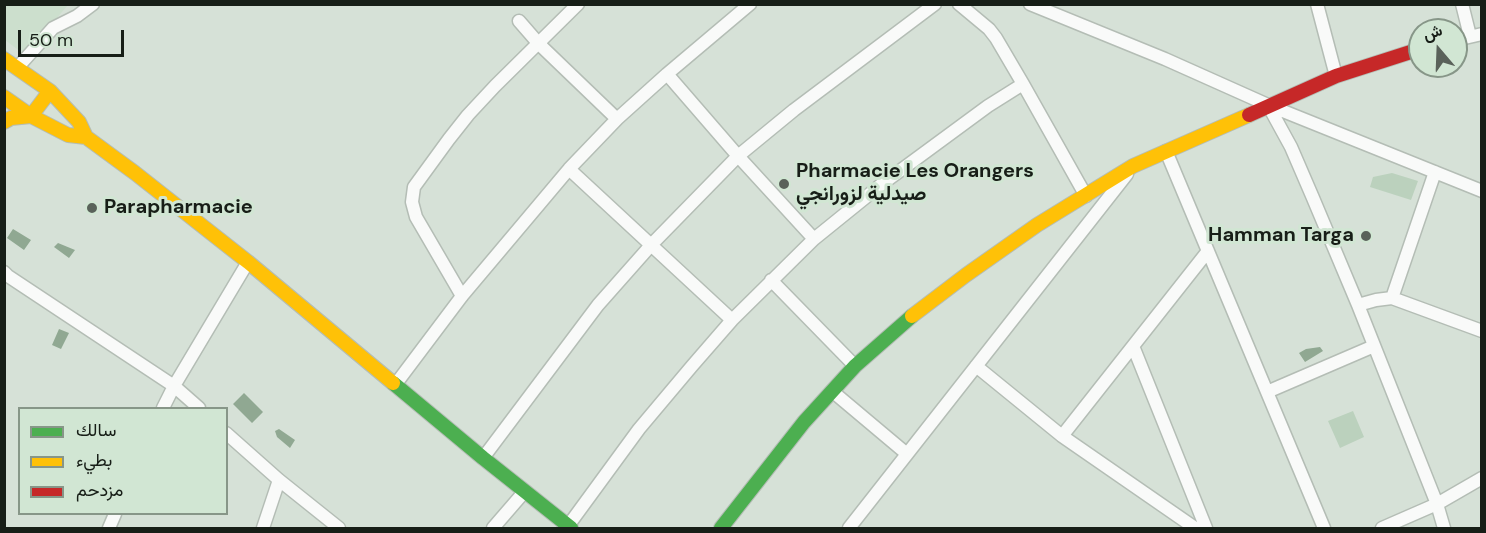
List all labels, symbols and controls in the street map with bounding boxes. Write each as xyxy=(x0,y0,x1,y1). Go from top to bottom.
scale bar xyxy=(21,18,128,56)
north arrow xyxy=(1408,18,1468,78)
text: ش xyxy=(1420,19,1445,45)
text: 50 m xyxy=(29,28,73,52)
place label: Pharmacie Les Orangers صيدلية لزورانجي xyxy=(796,160,1034,207)
marker: Pharmacie Les Orangers صيدلية لزورانجي xyxy=(777,177,791,191)
place label: Parapharmacie xyxy=(104,196,253,220)
marker: Parapharmacie xyxy=(85,201,99,215)
place label: Hamman Targa xyxy=(1208,224,1354,248)
marker: Hamman Targa xyxy=(1359,229,1373,243)
legend xyxy=(18,407,228,515)
text: سالك xyxy=(76,418,116,442)
text: بطيء xyxy=(76,448,112,472)
text: مزدحم xyxy=(76,478,123,502)

